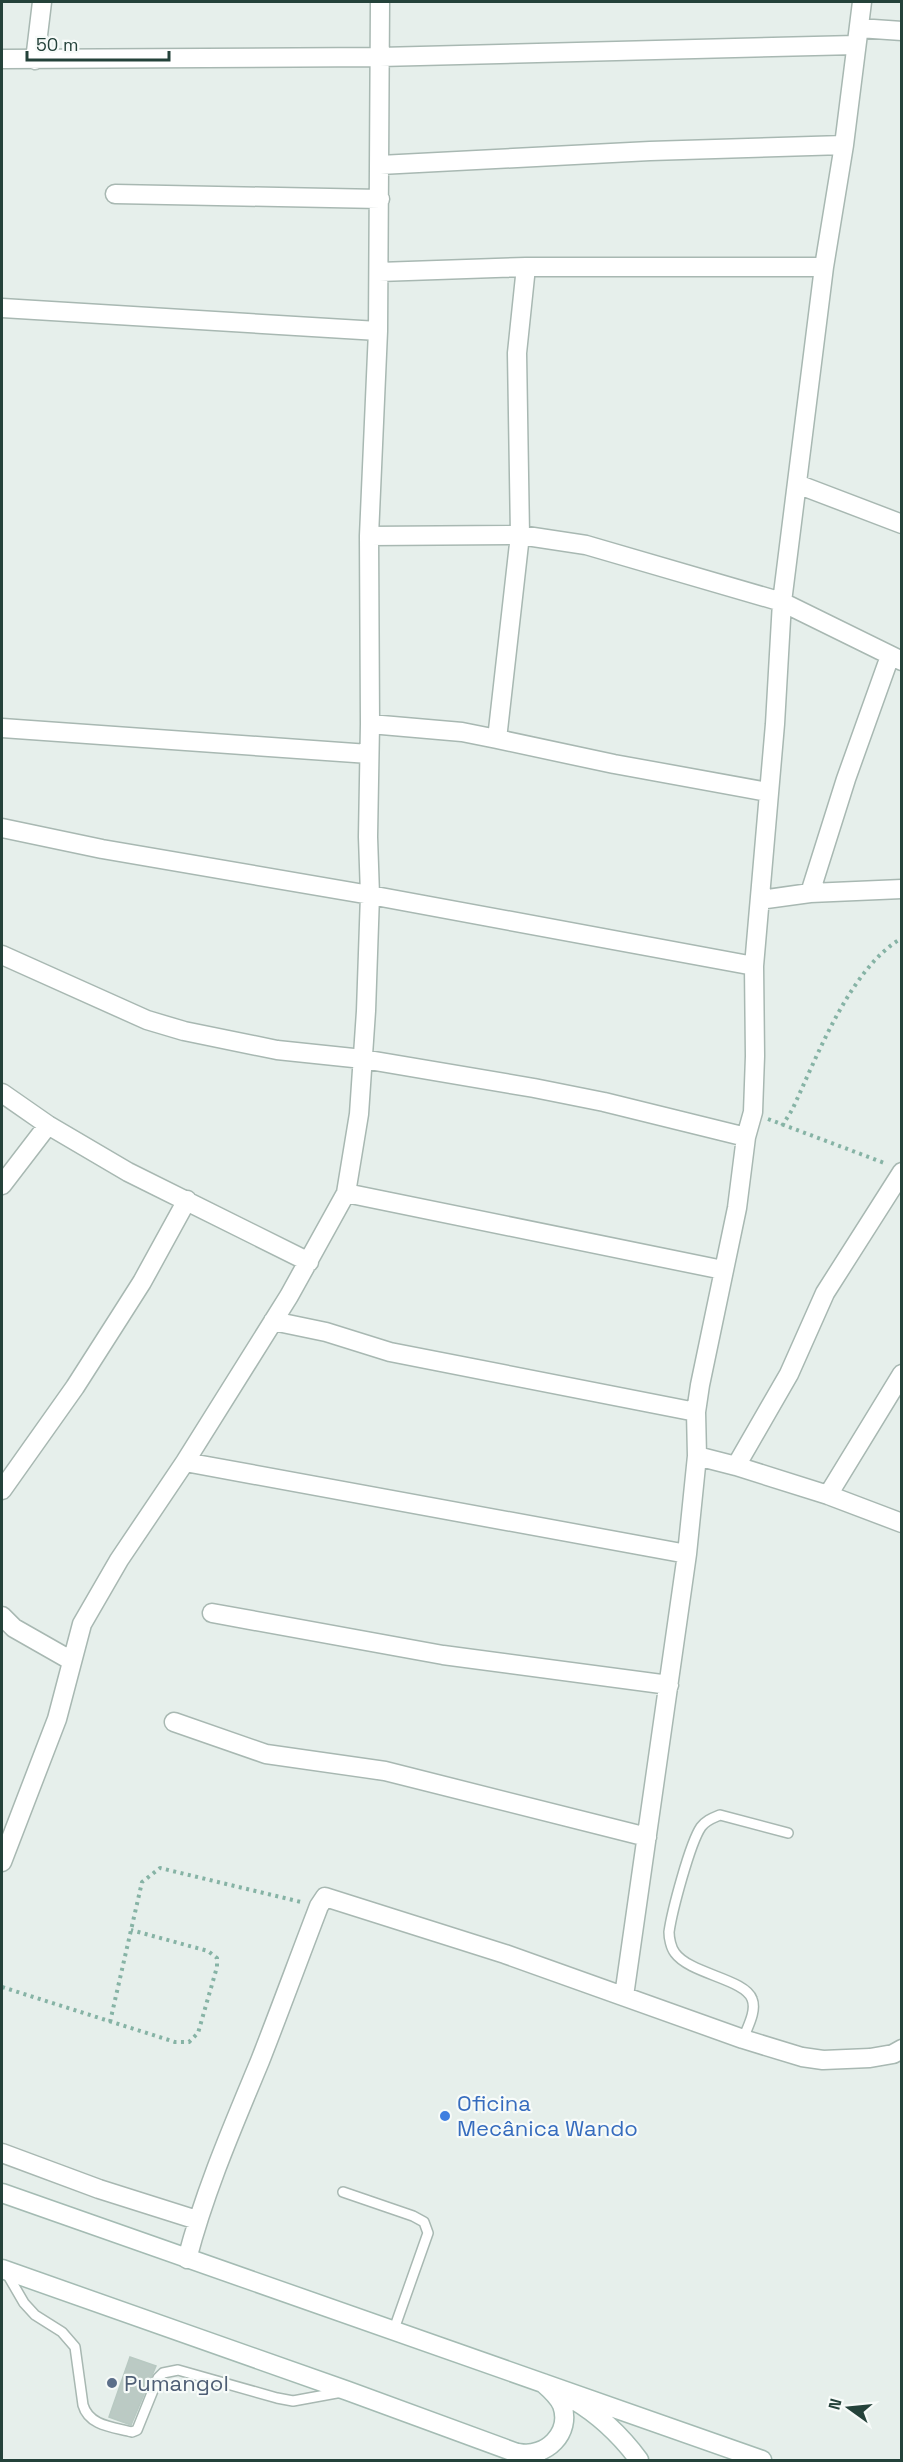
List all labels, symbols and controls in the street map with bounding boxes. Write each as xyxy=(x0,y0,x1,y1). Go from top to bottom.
scale bar xyxy=(27,24,170,62)
text: 50 m xyxy=(36,33,78,56)
place label: Oficina Mecânica Wando xyxy=(457,2089,638,2142)
marker: Oficina Mecânica Wando xyxy=(438,2109,452,2123)
place label: Pumangol xyxy=(124,2369,229,2397)
marker: Pumangol xyxy=(105,2376,119,2390)
north arrow xyxy=(819,2378,879,2438)
text: N xyxy=(823,2396,847,2412)

